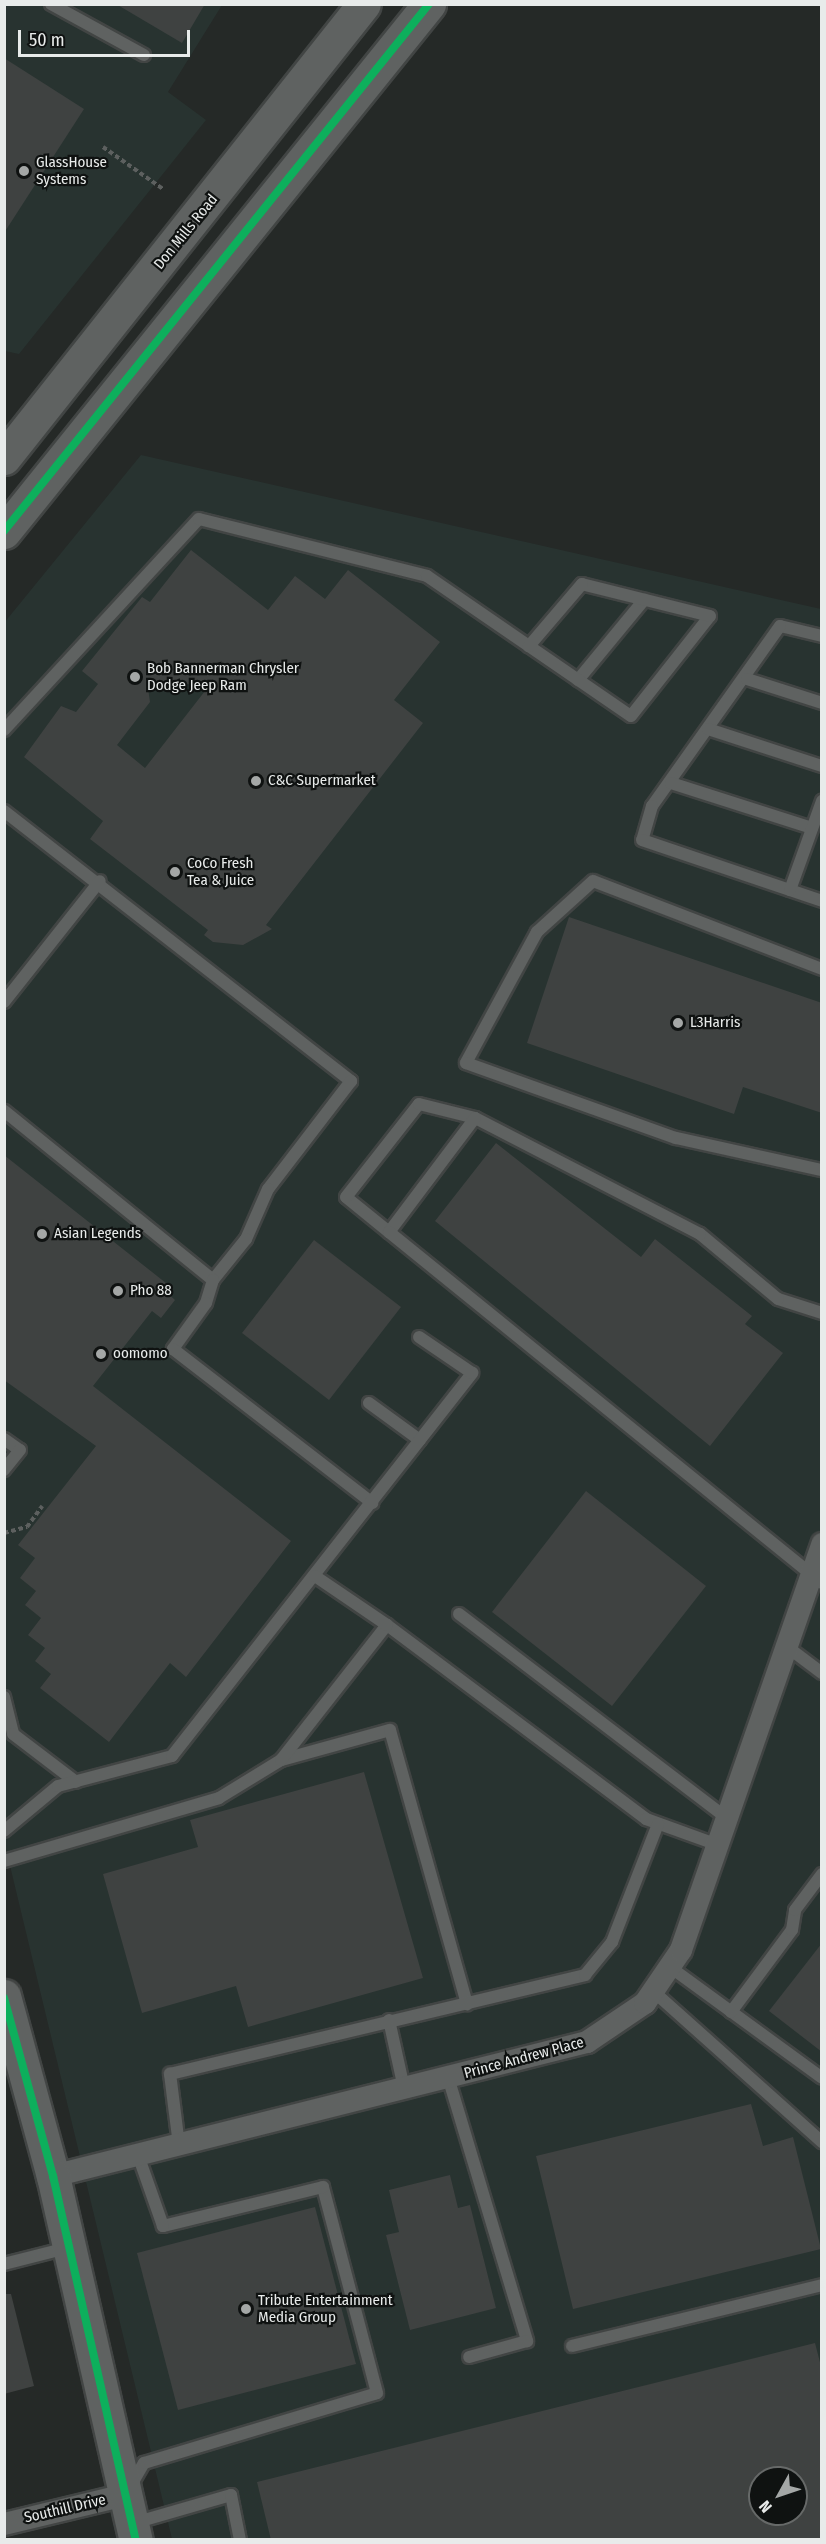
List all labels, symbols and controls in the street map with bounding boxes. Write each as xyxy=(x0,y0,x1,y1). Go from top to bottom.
scale bar xyxy=(21,18,194,56)
text: 50 m xyxy=(29,29,65,51)
place label: GlassHouse Systems xyxy=(36,153,107,188)
marker: GlassHouse Systems xyxy=(17,164,31,178)
street label: Don Mills Road xyxy=(150,191,222,273)
place label: Bob Bannerman Chrysler Dodge Jeep Ram xyxy=(147,659,299,694)
marker: Bob Bannerman Chrysler Dodge Jeep Ram xyxy=(128,670,142,684)
place label: C&C Supermarket xyxy=(268,772,376,790)
marker: C&C Supermarket xyxy=(249,774,263,788)
place label: CoCo Fresh Tea & Juice xyxy=(187,854,254,889)
marker: CoCo Fresh Tea & Juice xyxy=(168,865,182,879)
place label: L3Harris xyxy=(690,1014,741,1032)
marker: L3Harris xyxy=(671,1016,685,1030)
place label: Asian Legends xyxy=(54,1225,141,1243)
marker: Asian Legends xyxy=(35,1227,49,1241)
place label: Pho 88 xyxy=(130,1282,172,1300)
marker: Pho 88 xyxy=(111,1284,125,1298)
place label: oomomo xyxy=(113,1345,168,1363)
marker: oomomo xyxy=(94,1347,108,1361)
street label: Prince Andrew Place xyxy=(462,2033,586,2083)
place label: Tribute Entertainment Media Group xyxy=(258,2291,393,2326)
marker: Tribute Entertainment Media Group xyxy=(239,2302,253,2316)
north arrow xyxy=(748,2466,808,2526)
street label: Southill Drive xyxy=(23,2491,107,2527)
text: N xyxy=(755,2497,776,2516)

